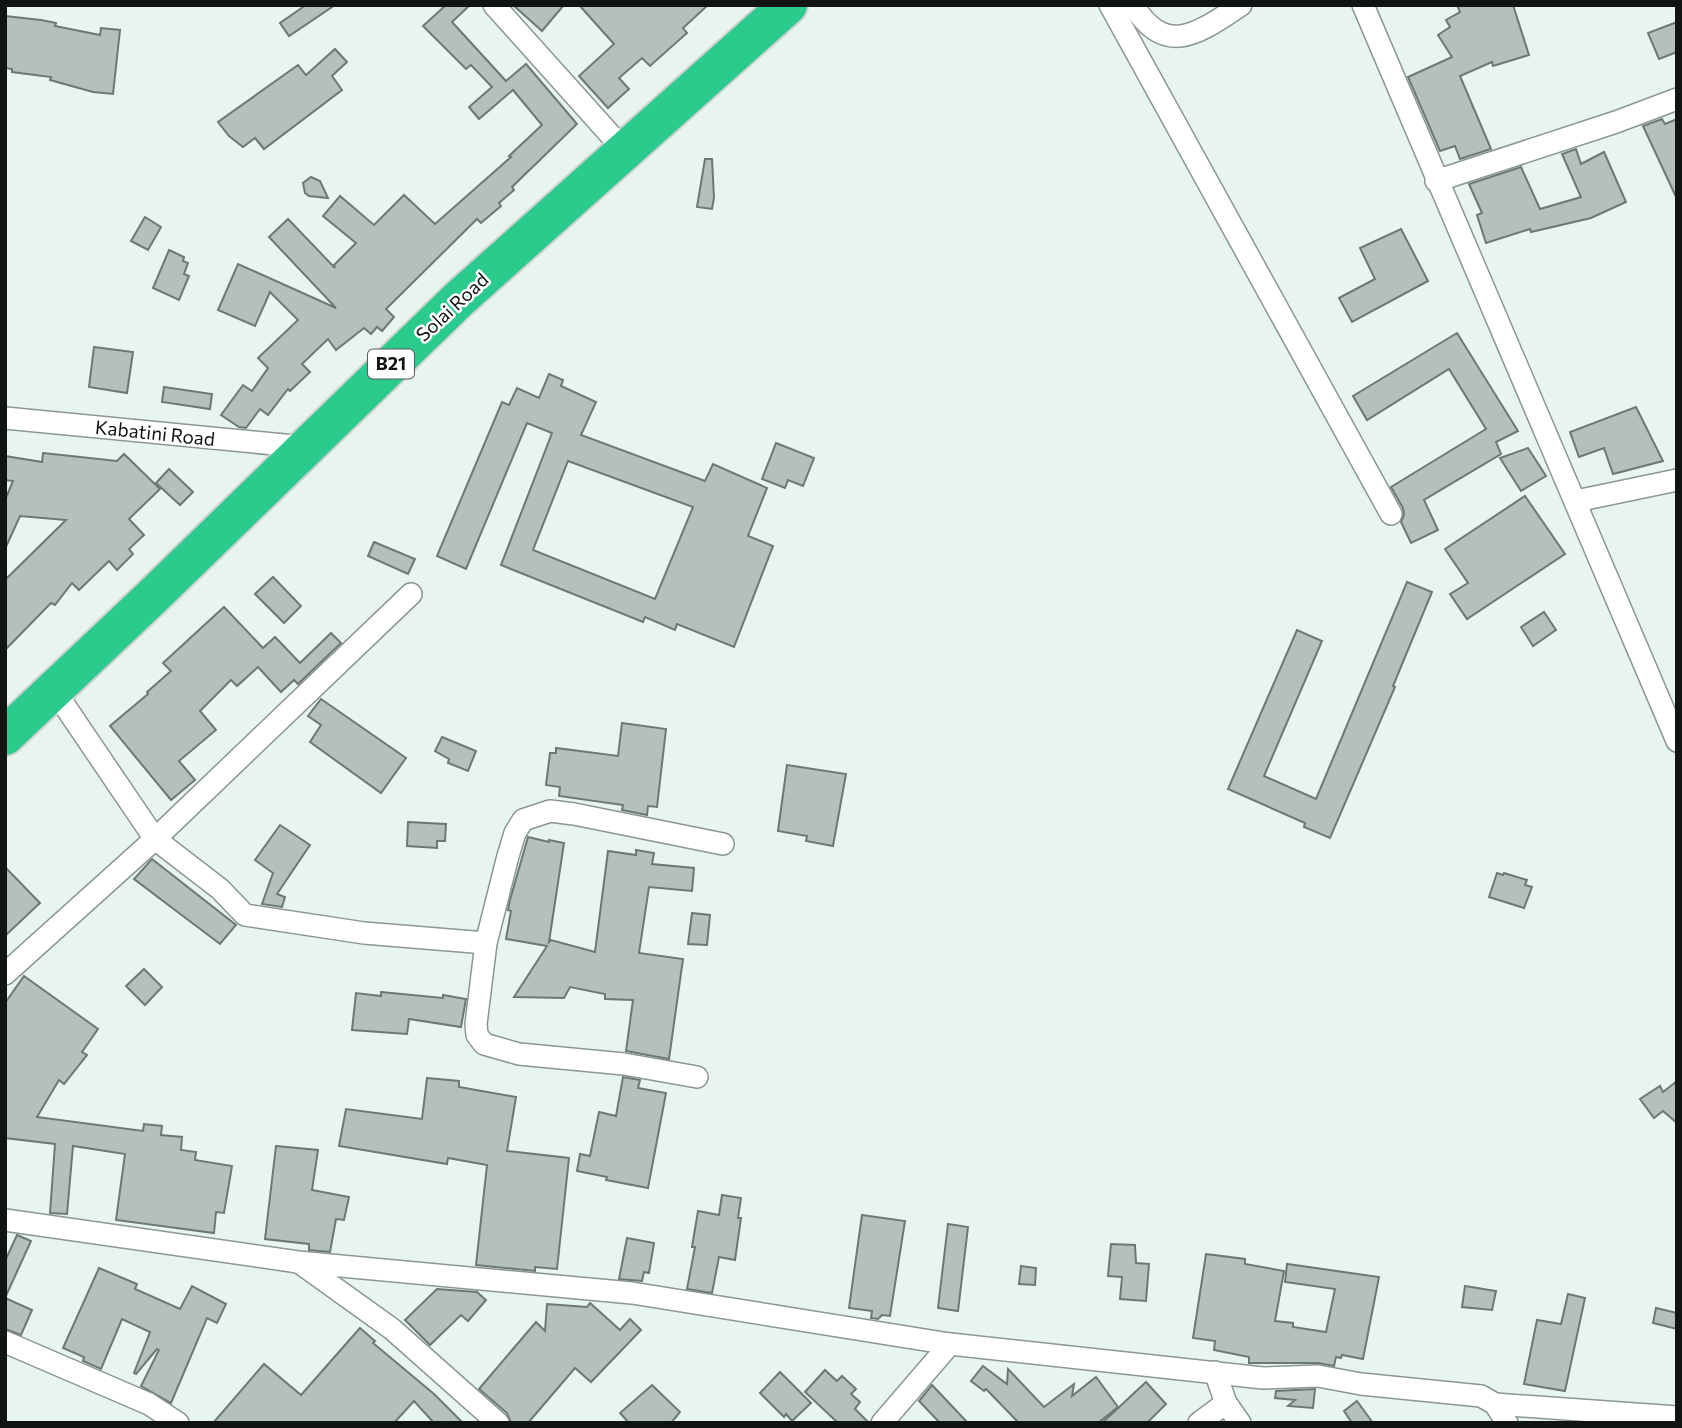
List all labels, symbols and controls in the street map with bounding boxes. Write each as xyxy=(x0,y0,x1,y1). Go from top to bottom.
street label: Solai Road xyxy=(411,267,492,346)
road number: B21 xyxy=(368,350,414,378)
street label: Kabatini Road xyxy=(94,415,216,450)

